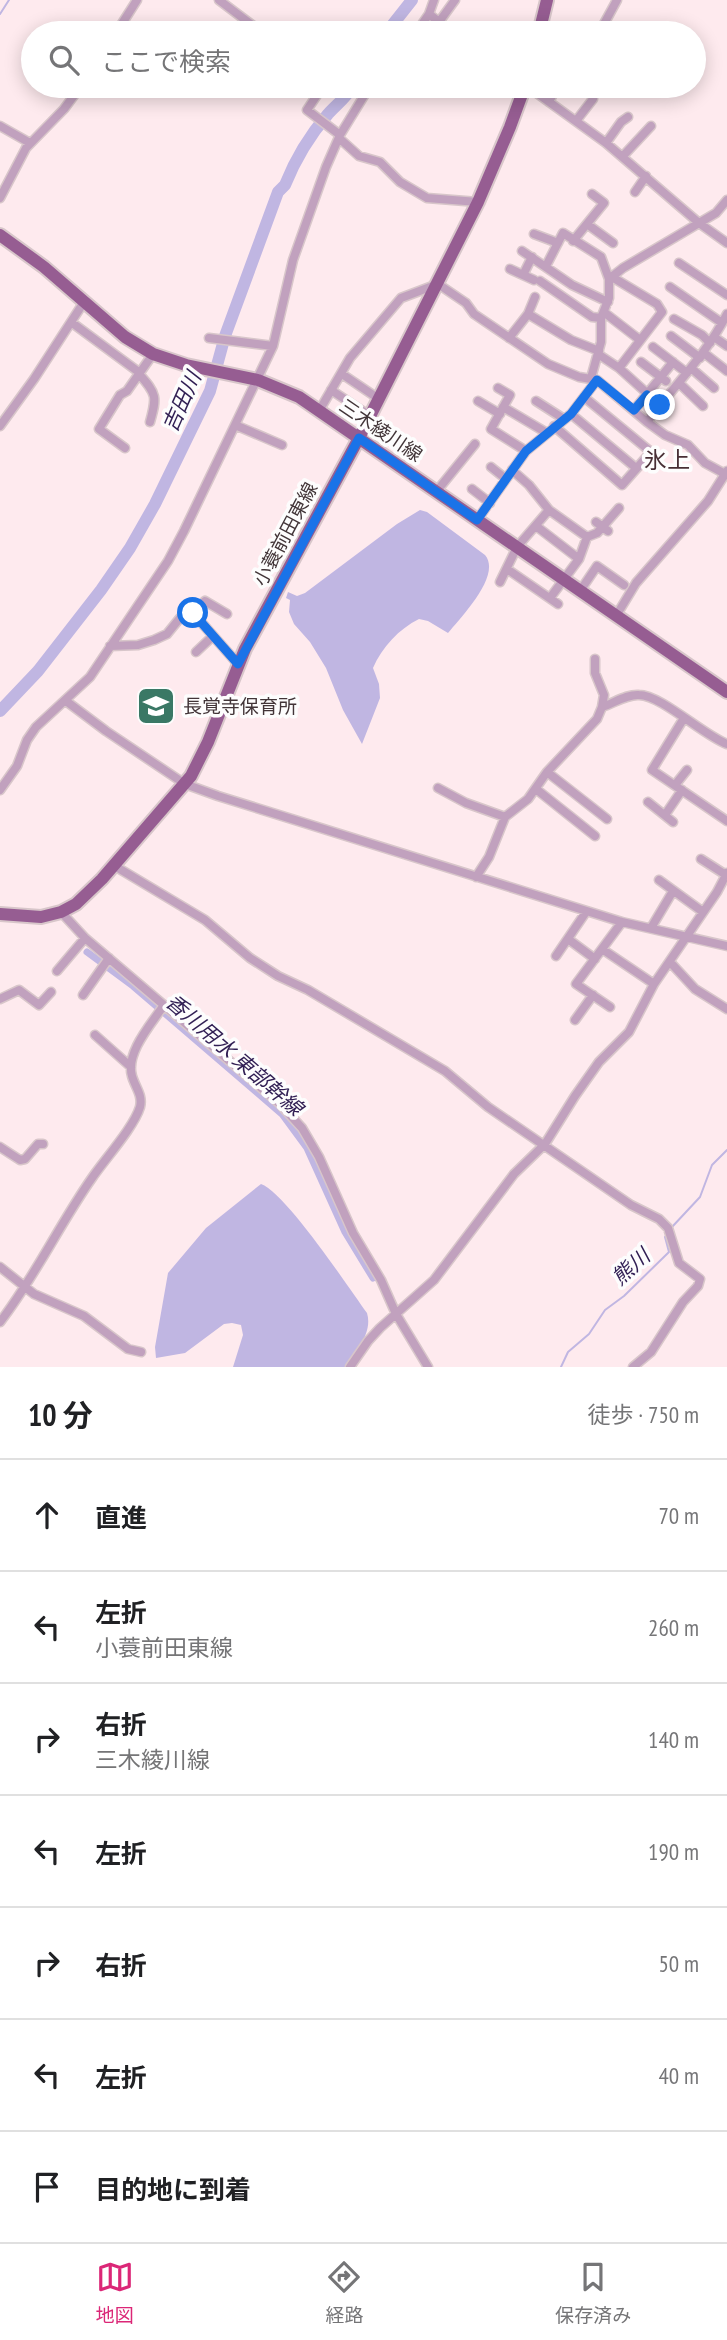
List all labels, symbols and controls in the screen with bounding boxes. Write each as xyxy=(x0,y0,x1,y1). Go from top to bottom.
search box xyxy=(21,21,706,98)
icon: search xyxy=(45,41,83,79)
text: ここで検索 xyxy=(101,45,231,78)
water label: 吉田川 xyxy=(156,366,208,436)
route end xyxy=(644,389,675,420)
street label: 三木綾川線 xyxy=(335,393,427,467)
district label: 氷上 xyxy=(644,445,690,474)
street label: 小蓑前田東線 xyxy=(248,478,322,590)
route start xyxy=(177,597,208,628)
school or university icon: 長覚寺保育所 xyxy=(135,685,177,727)
place label: 長覚寺保育所 xyxy=(183,694,297,718)
water label: 香川用水 東部幹線 xyxy=(160,988,311,1123)
water label: 熊川 xyxy=(606,1241,657,1291)
text: 10 分 xyxy=(28,1395,93,1434)
text: 徒歩 · 750 m xyxy=(587,1400,699,1429)
icon: ahead xyxy=(28,1496,66,1534)
text: 直進 xyxy=(95,1501,147,1534)
text: 70 m xyxy=(658,1501,699,1530)
text: 左折 xyxy=(95,1596,147,1629)
icon: left xyxy=(28,1608,66,1646)
text: 260 m xyxy=(648,1613,699,1642)
text: 小蓑前田東線 xyxy=(95,1633,233,1662)
text: 右折 xyxy=(95,1708,147,1741)
icon: right xyxy=(28,1720,66,1758)
text: 140 m xyxy=(648,1725,699,1754)
text: 三木綾川線 xyxy=(95,1745,210,1774)
icon: left xyxy=(28,1832,66,1870)
text: 左折 xyxy=(95,1837,147,1870)
text: 190 m xyxy=(648,1837,699,1866)
icon: right xyxy=(28,1944,66,1982)
text: 右折 xyxy=(95,1949,147,1982)
text: 50 m xyxy=(658,1949,699,1978)
icon: left xyxy=(28,2056,66,2094)
text: 左折 xyxy=(95,2061,147,2094)
text: 40 m xyxy=(658,2061,699,2090)
icon: arrive xyxy=(28,2168,66,2206)
text: 目的地に到着 xyxy=(95,2173,251,2206)
tab: 地図 xyxy=(96,2258,134,2327)
tab: 経路 xyxy=(325,2258,363,2327)
tab: 保存済み xyxy=(555,2258,631,2327)

